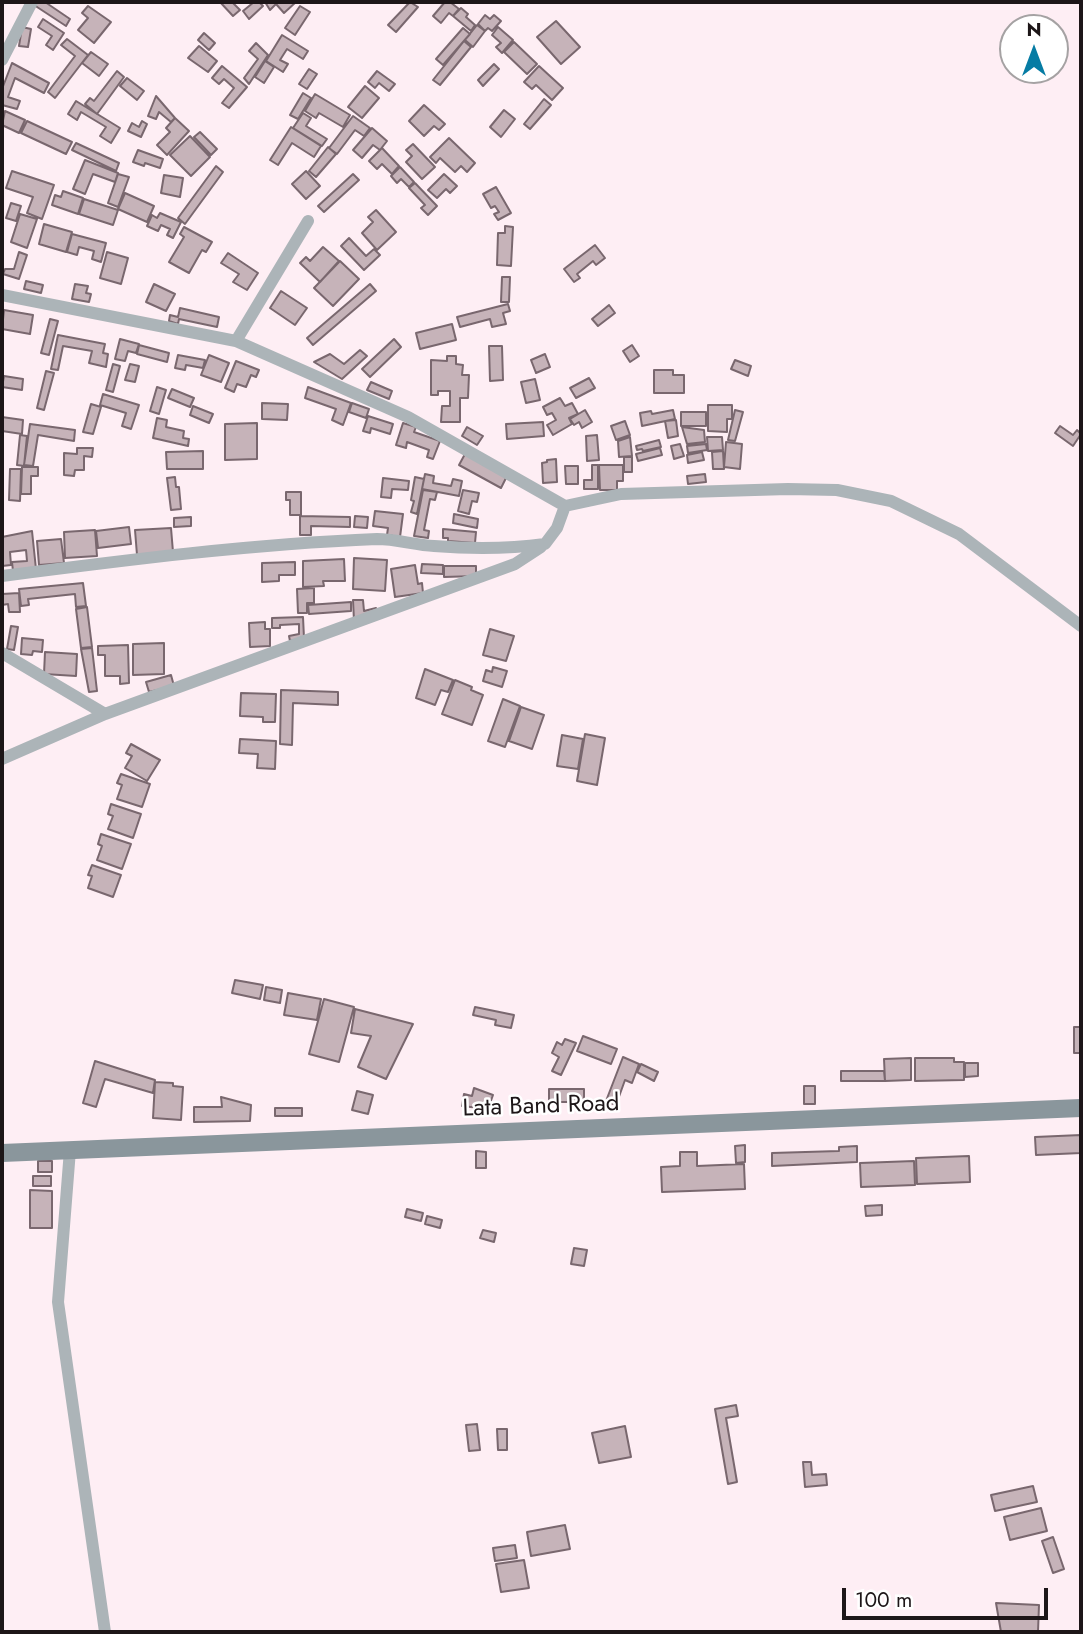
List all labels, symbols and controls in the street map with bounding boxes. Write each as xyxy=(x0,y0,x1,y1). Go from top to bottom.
north arrow xyxy=(999,14,1069,84)
text: N xyxy=(1026,16,1042,43)
street label: Lata Band Road xyxy=(462,1090,620,1124)
scale bar xyxy=(845,1574,1052,1618)
text: 100 m xyxy=(855,1585,912,1615)

